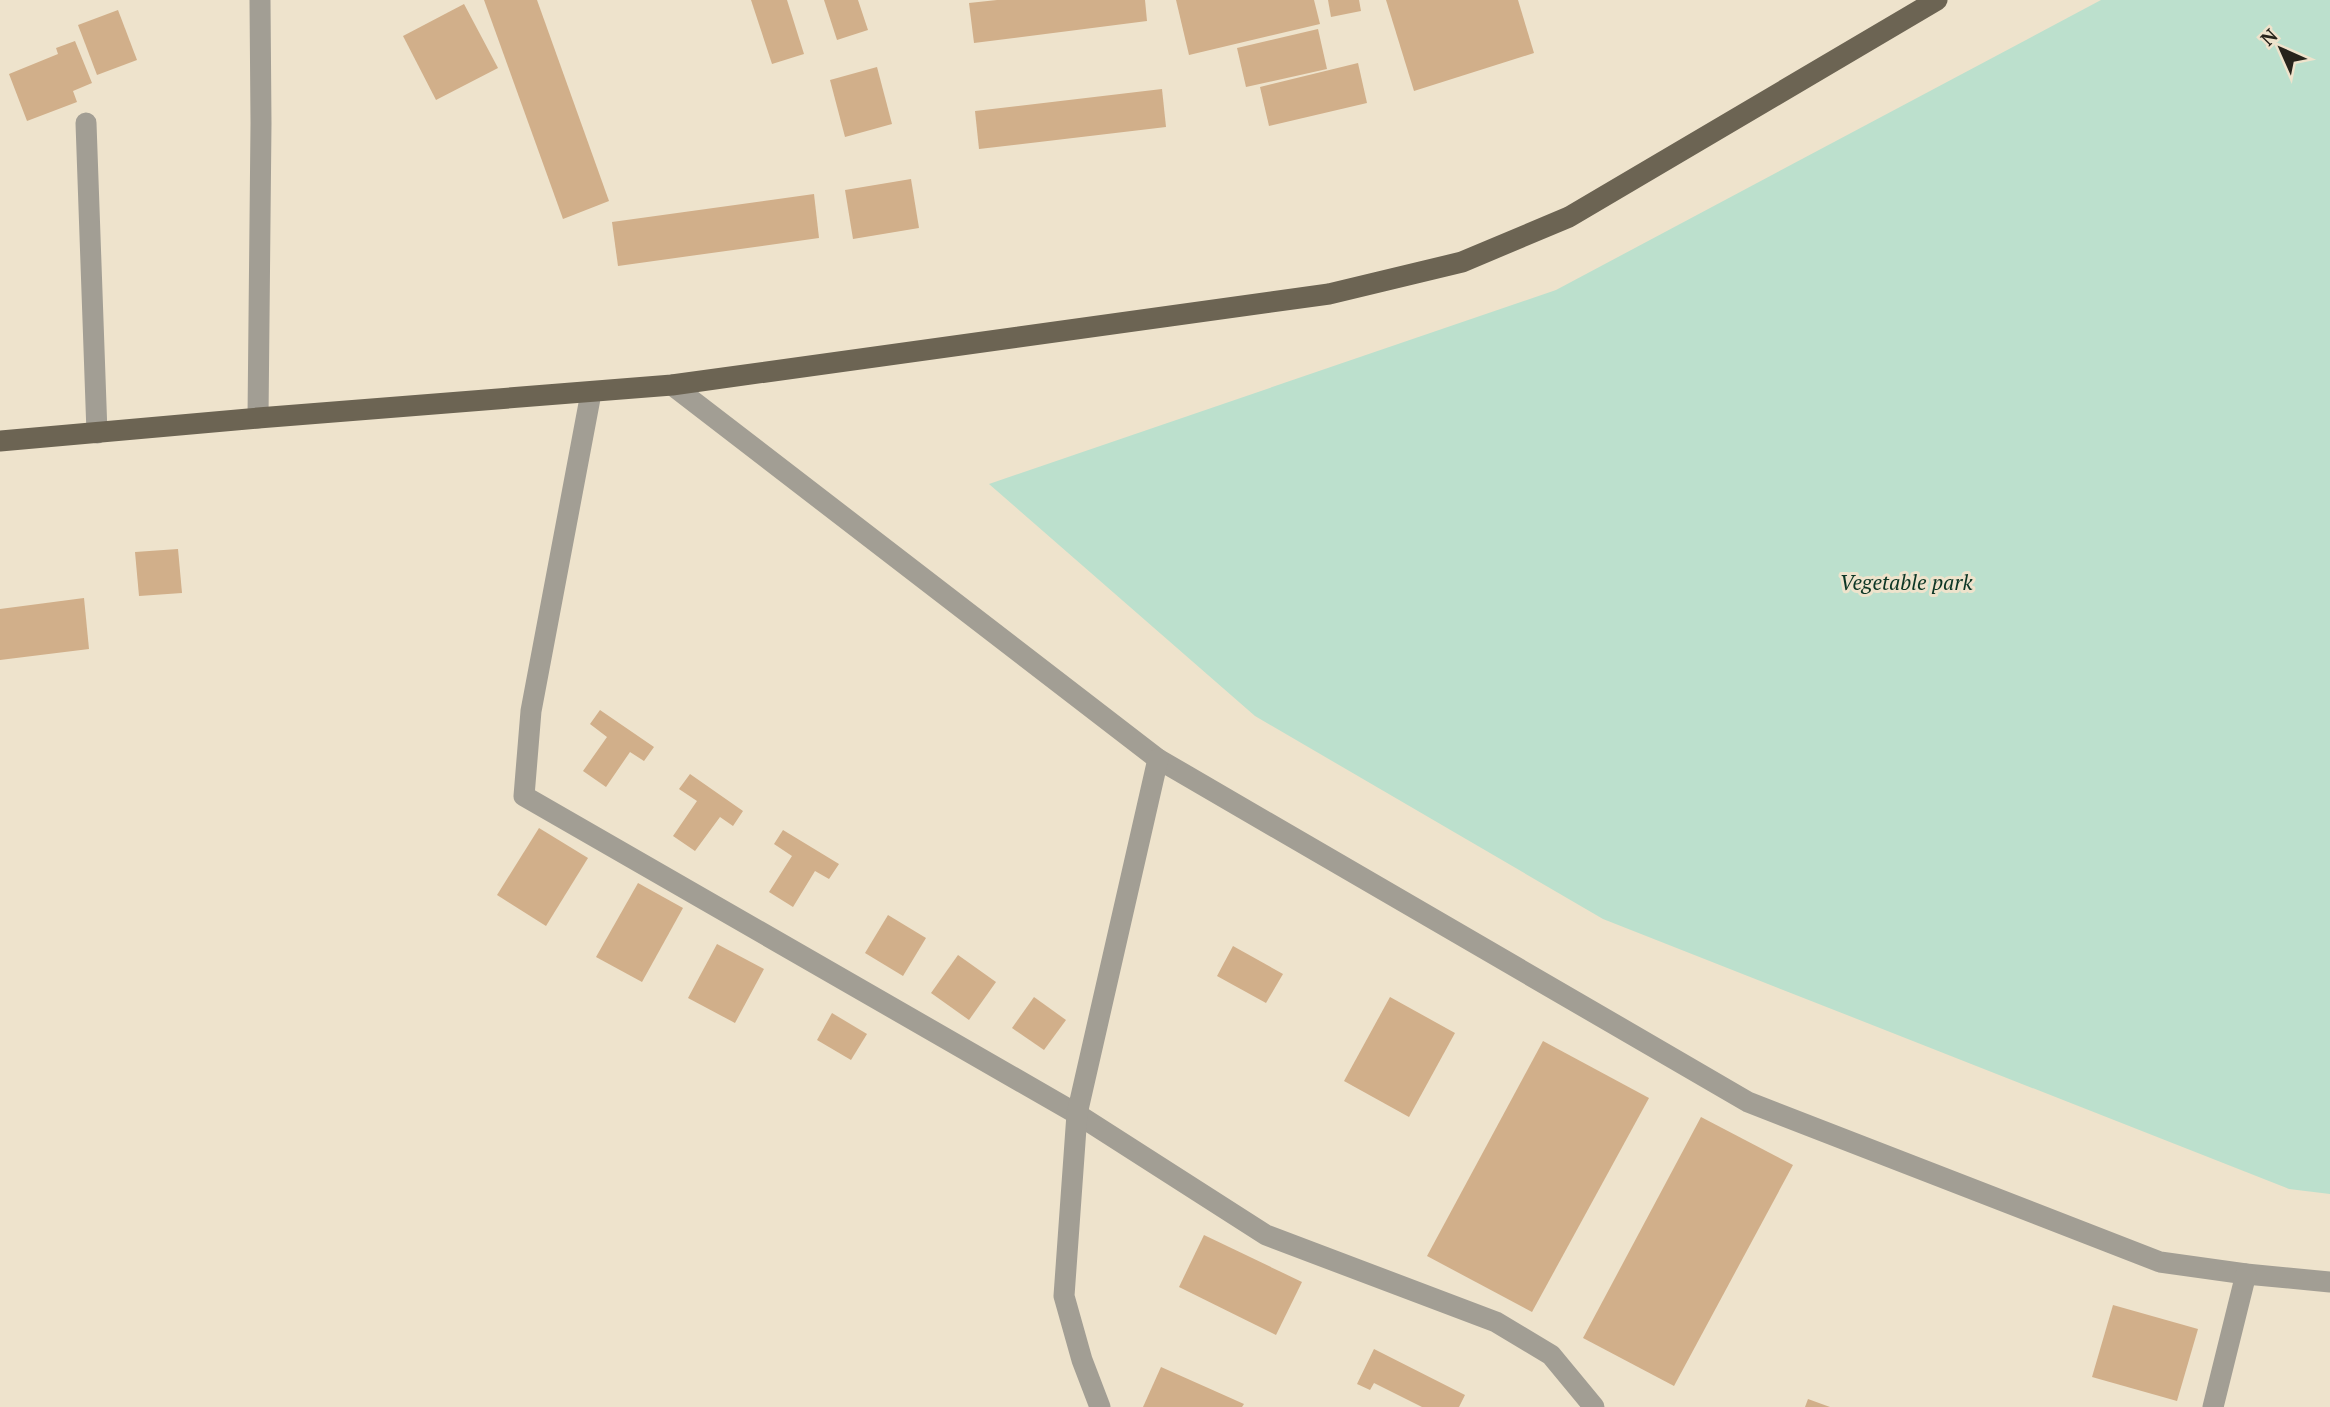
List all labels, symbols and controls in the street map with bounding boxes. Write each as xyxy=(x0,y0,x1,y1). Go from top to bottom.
north arrow xyxy=(2246,14,2316,84)
text: N xyxy=(2255,22,2283,51)
park label: Vegetable park xyxy=(1839,568,1973,596)

